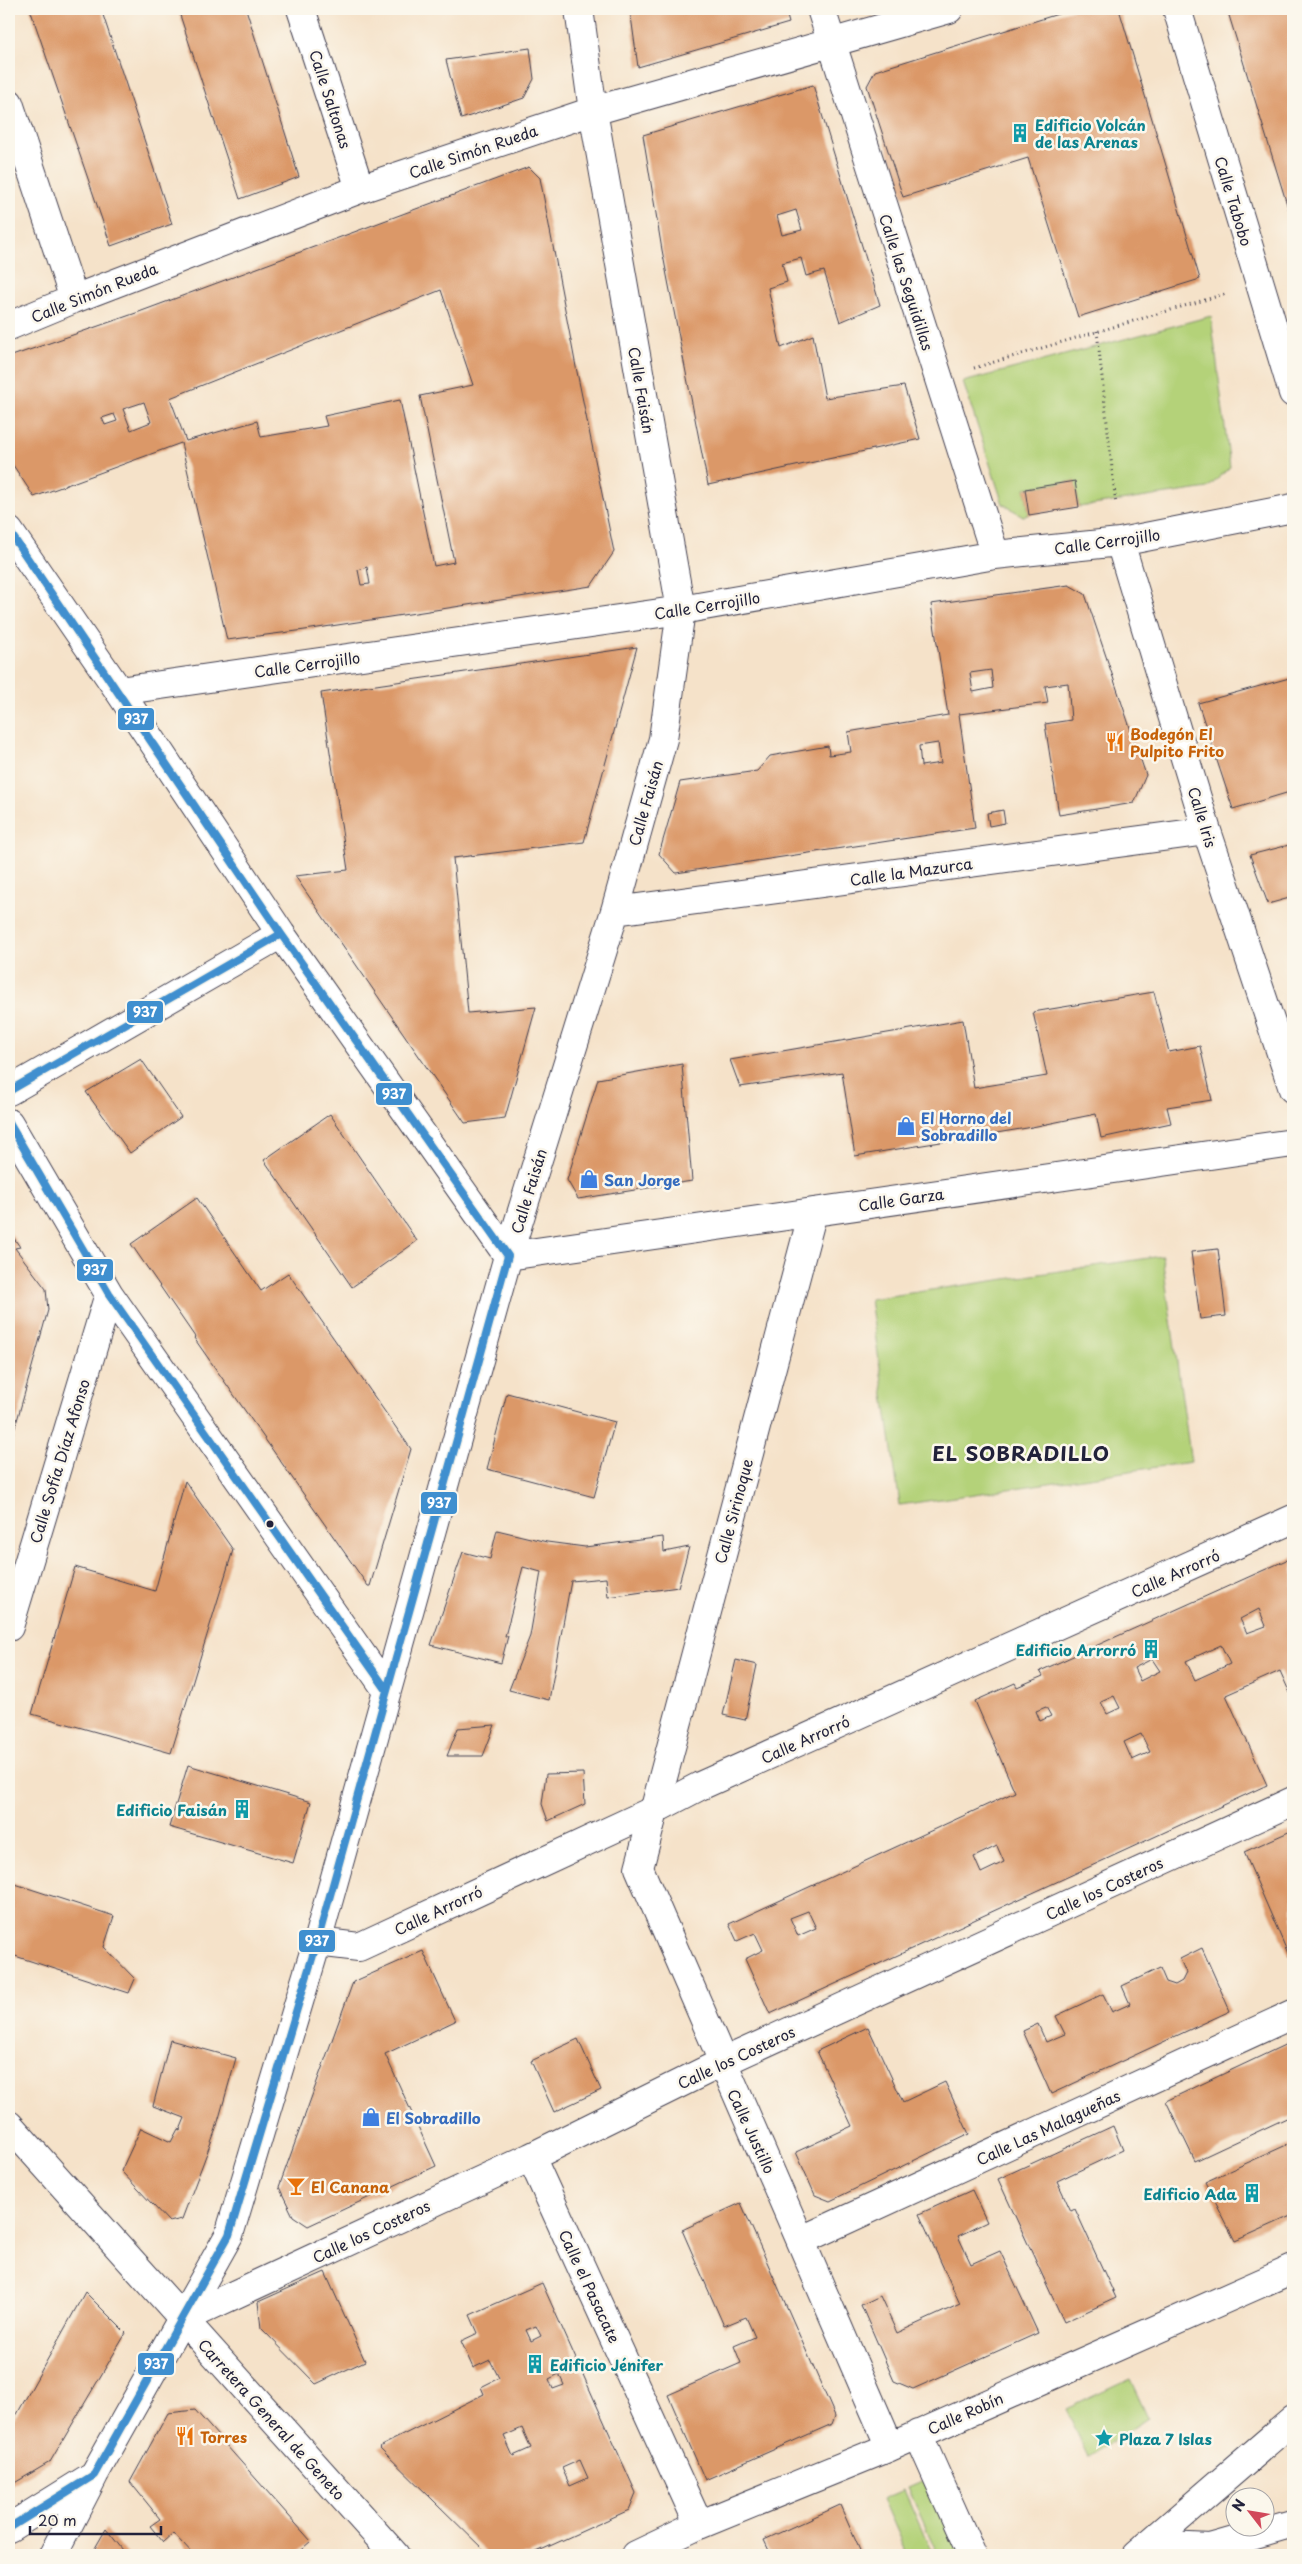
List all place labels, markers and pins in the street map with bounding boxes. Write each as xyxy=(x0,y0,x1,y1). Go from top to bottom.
place label: Edificio Volcán de las Arenas xyxy=(1035,113,1146,153)
building icon: Edificio Volcán de las Arenas xyxy=(1009,122,1031,144)
place label: Bodegón El Pulpito Frito xyxy=(1130,722,1224,762)
restaurant icon: Bodegón El Pulpito Frito xyxy=(1104,731,1126,753)
place label: El Horno del Sobradillo xyxy=(921,1106,1011,1146)
shop icon: El Horno del Sobradillo xyxy=(895,1115,917,1137)
shop icon: San Jorge xyxy=(578,1168,600,1190)
place label: San Jorge xyxy=(604,1168,681,1191)
unlabelled marker xyxy=(265,1519,275,1529)
place label: Edificio Arrorró xyxy=(1016,1638,1136,1661)
building icon: Edificio Arrorró xyxy=(1140,1638,1162,1660)
place label: Edificio Faisán xyxy=(116,1798,227,1821)
building icon: Edificio Faisán xyxy=(231,1798,253,1820)
shop icon: El Sobradillo xyxy=(360,2106,382,2128)
place label: El Sobradillo xyxy=(386,2106,481,2129)
bar icon: El Canana xyxy=(285,2175,307,2197)
place label: El Canana xyxy=(311,2175,390,2198)
place label: Edificio Ada xyxy=(1144,2182,1237,2205)
building icon: Edificio Ada xyxy=(1241,2182,1263,2204)
building icon: Edificio Jénifer xyxy=(524,2353,546,2375)
place label: Edificio Jénifer xyxy=(550,2353,664,2376)
restaurant icon: Torres xyxy=(174,2425,196,2447)
place label: Torres xyxy=(200,2425,247,2448)
place icon: Plaza 7 Islas xyxy=(1093,2427,1115,2449)
place label: Plaza 7 Islas xyxy=(1119,2427,1212,2450)

